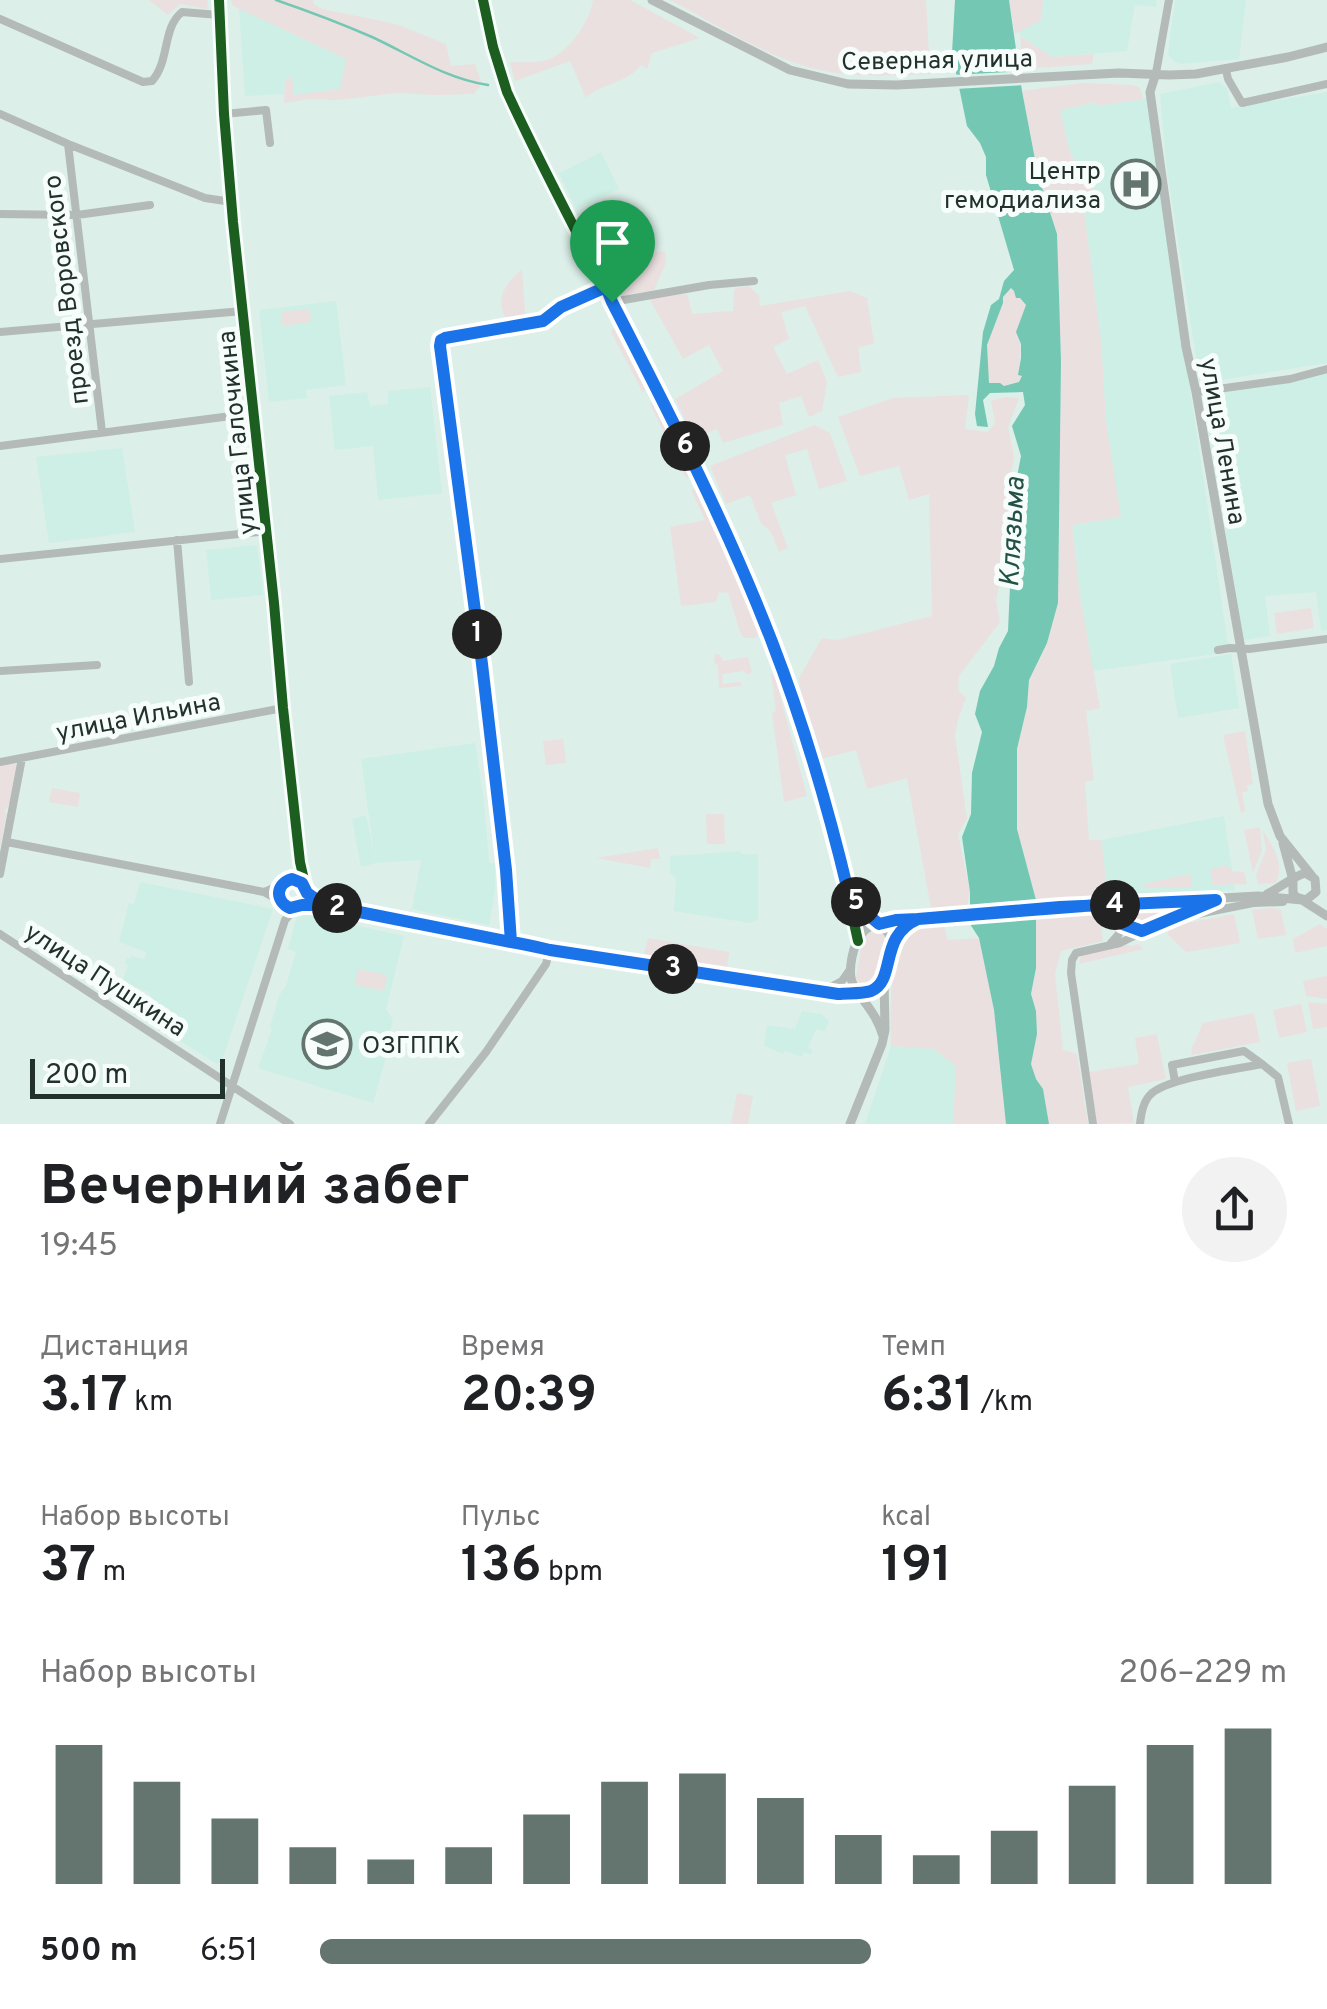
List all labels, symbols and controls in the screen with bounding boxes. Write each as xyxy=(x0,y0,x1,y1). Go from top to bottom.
street label: Северная улица xyxy=(841,44,1033,80)
place label: Центр гемодиализа xyxy=(944,157,1101,218)
hospital icon: Центр гемодиализа xyxy=(1110,158,1162,210)
street label: проезд Воровского xyxy=(38,173,98,406)
pin xyxy=(570,200,655,303)
icon: arrive xyxy=(585,215,640,270)
street label: улица Галочкина xyxy=(212,329,266,536)
street label: улица Ленина xyxy=(1191,356,1251,527)
pin: 6 xyxy=(660,421,710,471)
text: 6 xyxy=(676,428,694,464)
water label: Клязьма xyxy=(993,476,1035,588)
pin: 1 xyxy=(452,609,502,659)
text: 1 xyxy=(471,616,483,652)
street label: улица Ильина xyxy=(54,687,224,751)
pin: 5 xyxy=(831,877,881,927)
pin: 4 xyxy=(1090,880,1140,930)
pin: 2 xyxy=(312,883,362,933)
text: 5 xyxy=(847,884,865,920)
text: 4 xyxy=(1106,887,1124,923)
text: 2 xyxy=(328,890,346,926)
street label: улица Пушкина xyxy=(18,917,191,1046)
pin: 3 xyxy=(648,944,698,994)
text: 3 xyxy=(665,951,681,987)
school or university icon: ОЗГППК xyxy=(301,1018,353,1070)
place label: ОЗГППК xyxy=(362,1031,461,1063)
scale bar xyxy=(30,1054,225,1098)
text: 200 m xyxy=(45,1058,128,1094)
text: Вечерний забег xyxy=(40,1154,469,1224)
button: share xyxy=(1182,1157,1287,1262)
text: 19:45 xyxy=(40,1227,118,1267)
text: Дистанция xyxy=(40,1330,189,1366)
text: Время xyxy=(461,1330,545,1366)
text: Темп xyxy=(881,1330,946,1366)
text: 3.17 xyxy=(40,1366,128,1429)
text: 20:39 xyxy=(461,1366,597,1429)
text: 6:31 xyxy=(881,1366,974,1429)
text: km xyxy=(128,1385,173,1421)
text: /km xyxy=(974,1385,1033,1421)
text: Набор высоты xyxy=(40,1500,230,1536)
text: Пульс xyxy=(461,1500,540,1536)
text: kcal xyxy=(881,1500,931,1536)
text: 37 xyxy=(40,1536,96,1599)
text: 136 xyxy=(461,1536,541,1599)
text: 191 xyxy=(881,1536,952,1599)
text: m xyxy=(96,1555,126,1591)
text: bpm xyxy=(541,1555,603,1591)
text: Набор высоты xyxy=(40,1654,257,1694)
text: 206–229 m xyxy=(1119,1654,1287,1694)
text: 500 m xyxy=(40,1932,138,1972)
text: 6:51 xyxy=(200,1932,258,1972)

